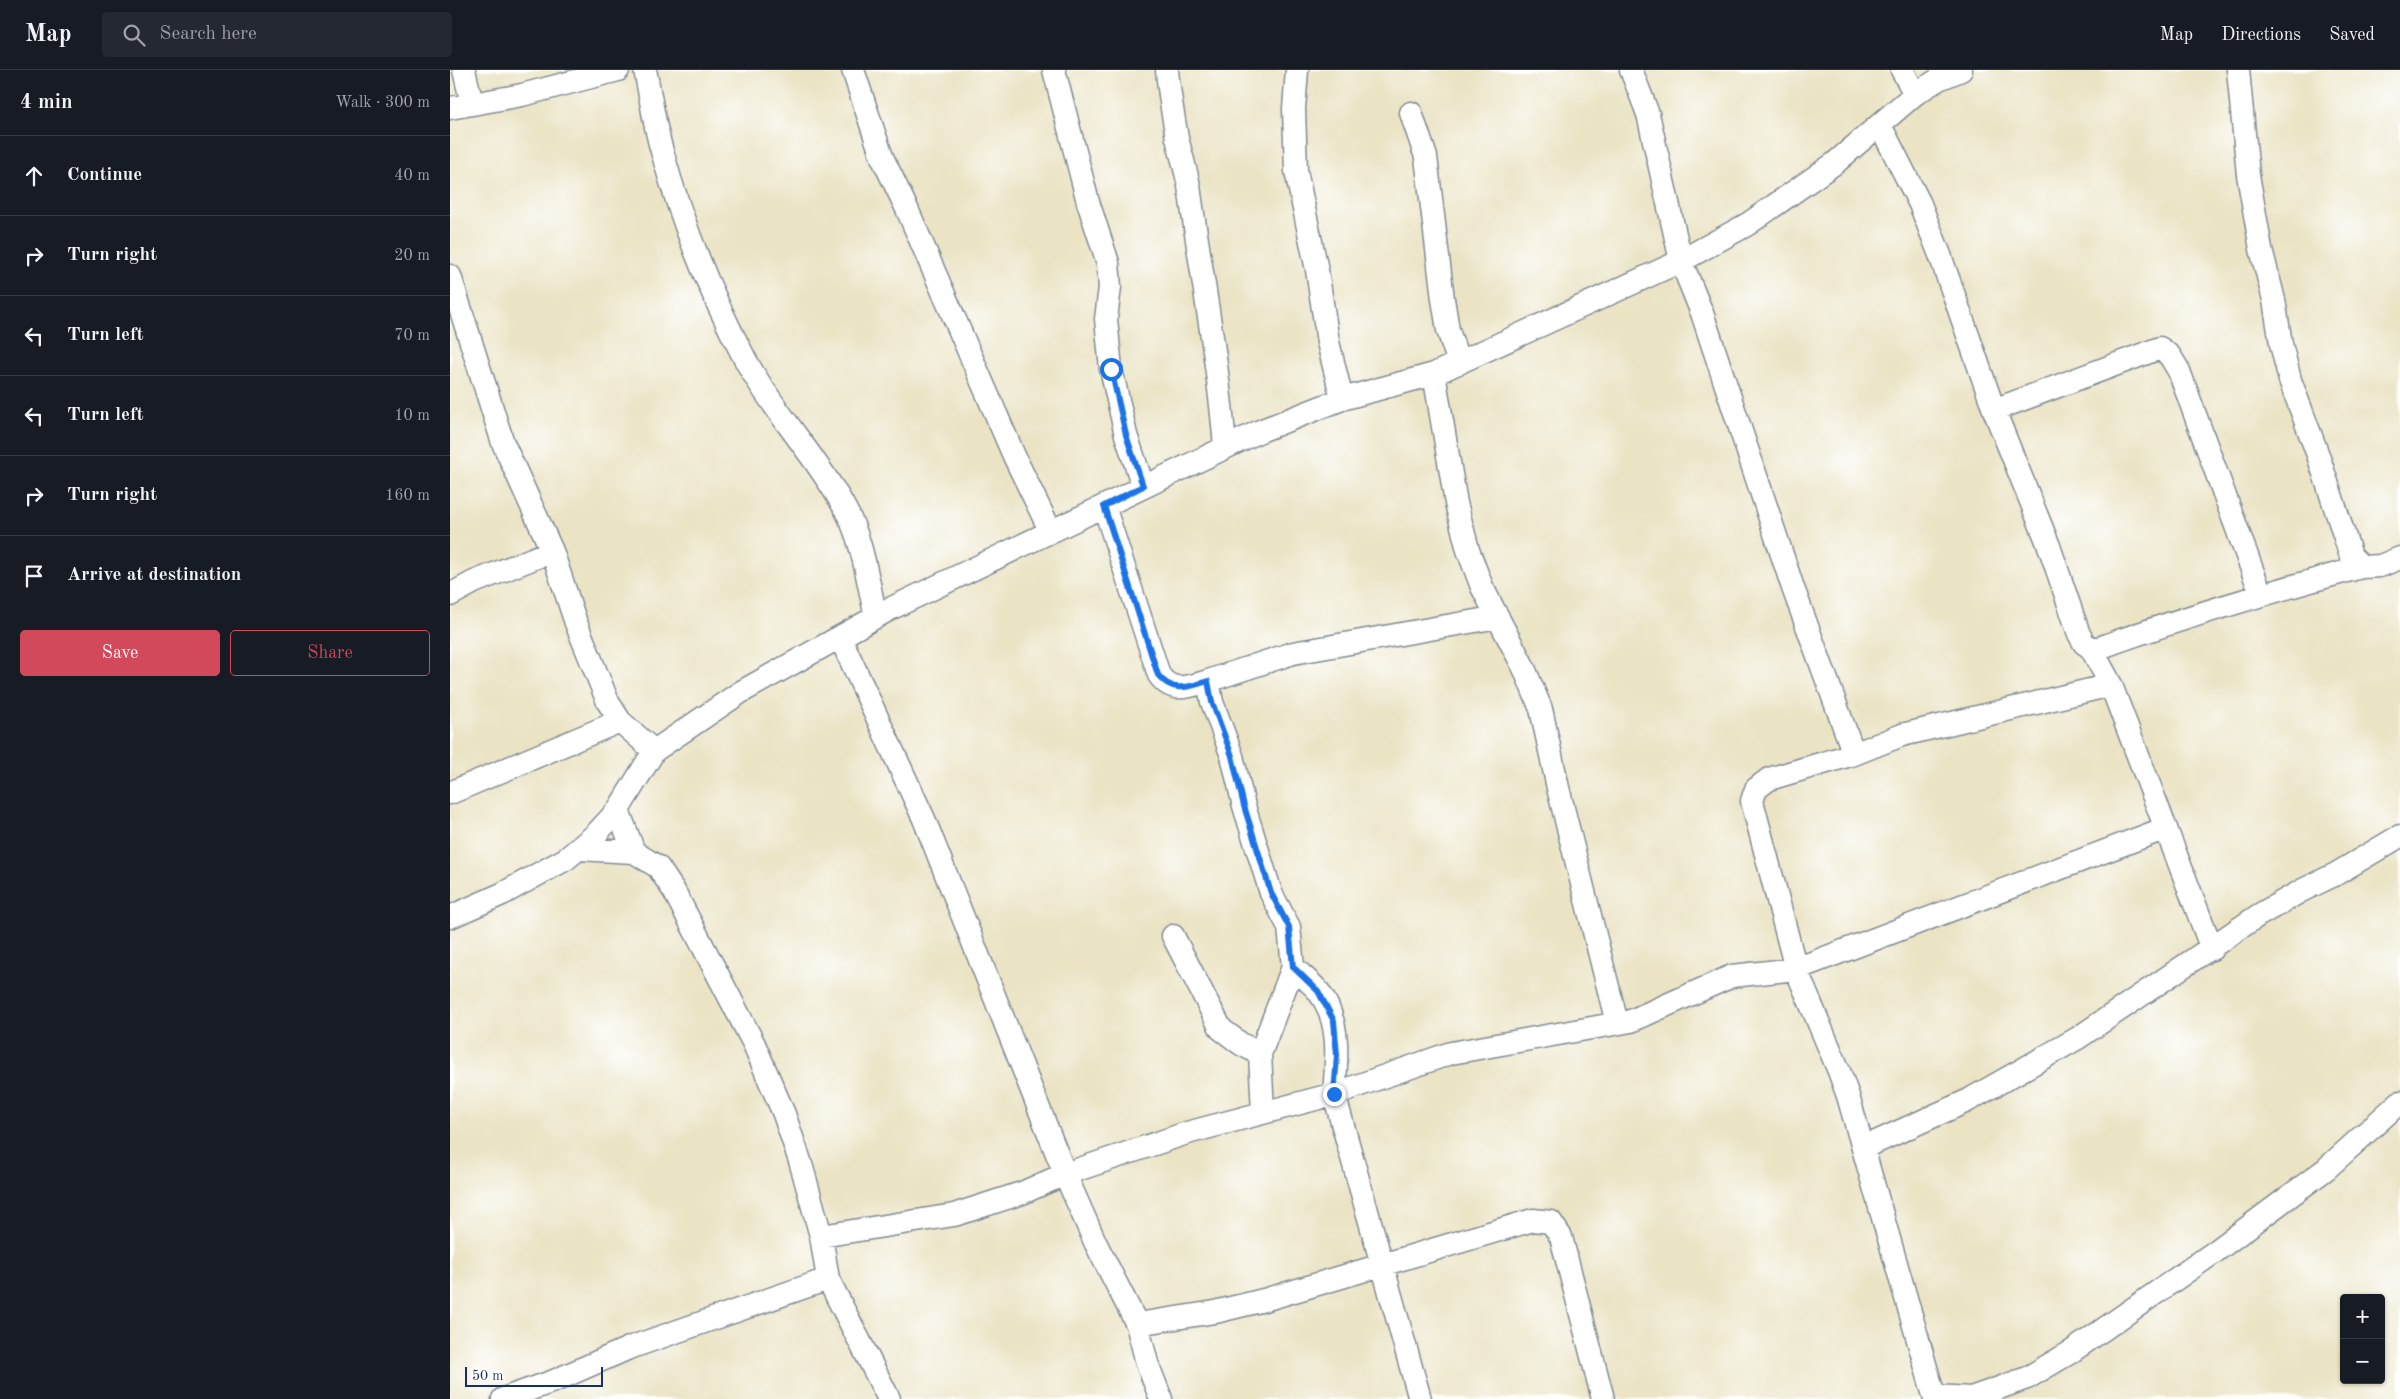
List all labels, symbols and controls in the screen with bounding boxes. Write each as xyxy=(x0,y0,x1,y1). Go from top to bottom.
search box xyxy=(102,12,452,57)
icon: search xyxy=(120,21,148,49)
text: Map xyxy=(25,23,72,47)
text: Search here xyxy=(160,25,257,44)
text: Map xyxy=(2160,26,2193,44)
text: Directions xyxy=(2221,26,2301,44)
text: Saved xyxy=(2329,26,2375,44)
text: 4 min xyxy=(20,92,73,113)
text: Walk · 300 m xyxy=(335,95,430,111)
icon: ahead xyxy=(20,162,48,190)
text: Continue xyxy=(67,166,142,185)
text: 40 m xyxy=(394,168,430,184)
icon: right xyxy=(20,242,48,270)
text: Turn right xyxy=(67,246,157,265)
text: 20 m xyxy=(394,248,430,264)
icon: left xyxy=(20,322,48,350)
text: Turn left xyxy=(67,326,144,345)
text: 70 m xyxy=(394,328,430,344)
route start xyxy=(1100,358,1123,381)
icon: left xyxy=(20,402,48,430)
text: Turn left xyxy=(67,406,144,425)
text: 10 m xyxy=(394,408,430,424)
icon: right xyxy=(20,482,48,510)
text: Turn right xyxy=(67,486,157,505)
text: 160 m xyxy=(385,488,430,504)
icon: arrive xyxy=(20,562,48,590)
text: Arrive at destination xyxy=(67,566,241,585)
button: Save xyxy=(20,630,220,676)
button: Share xyxy=(230,630,430,676)
route end xyxy=(1323,1083,1346,1106)
map controls xyxy=(2340,1294,2385,1384)
button: + xyxy=(2340,1294,2385,1339)
button: − xyxy=(2340,1339,2385,1384)
scale bar xyxy=(465,1364,602,1387)
text: 50 m xyxy=(472,1369,503,1383)

